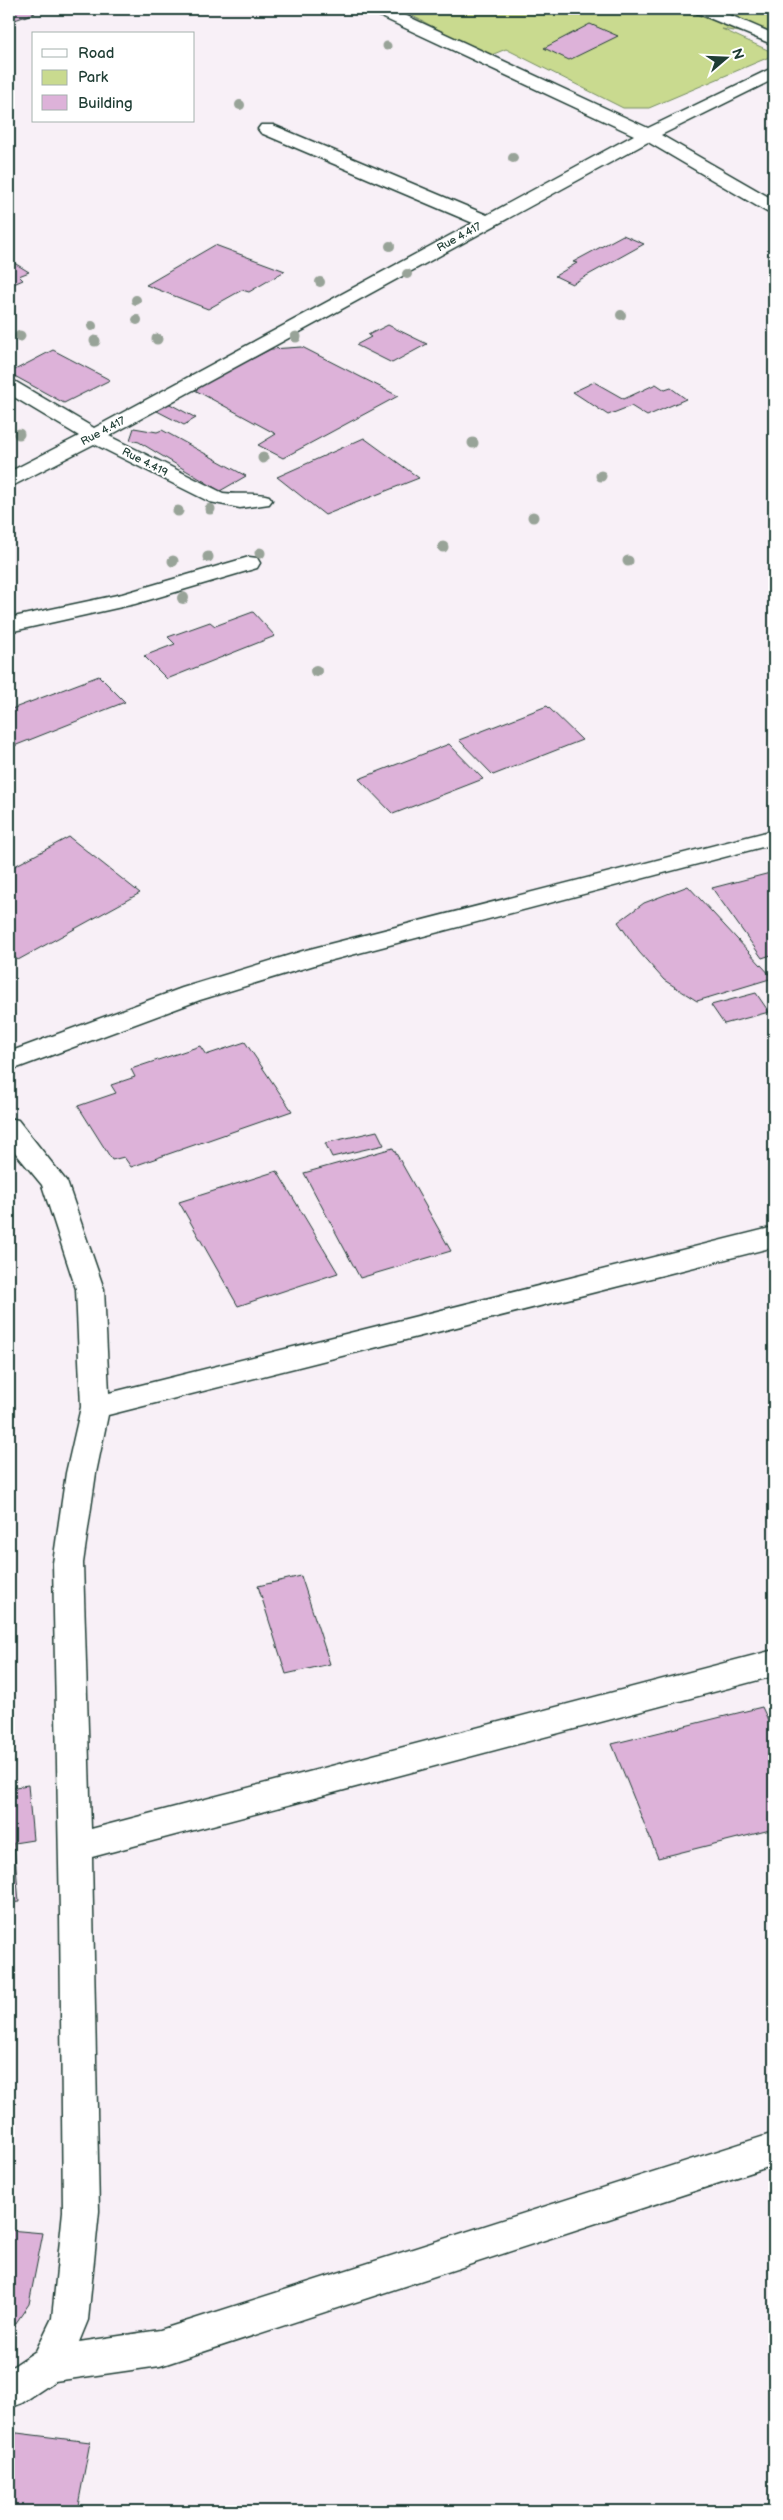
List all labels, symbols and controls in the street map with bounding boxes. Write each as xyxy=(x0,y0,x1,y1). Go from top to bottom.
legend xyxy=(32,32,195,122)
north arrow xyxy=(700,32,750,82)
text: Road xyxy=(78,44,114,63)
text: N xyxy=(728,46,748,62)
text: Park xyxy=(78,68,109,87)
text: Building xyxy=(78,94,133,113)
street label: Rue 4.417 xyxy=(435,219,484,254)
street label: Rue 4.417 xyxy=(78,414,128,448)
street label: Rue 4.419 xyxy=(120,445,170,479)

